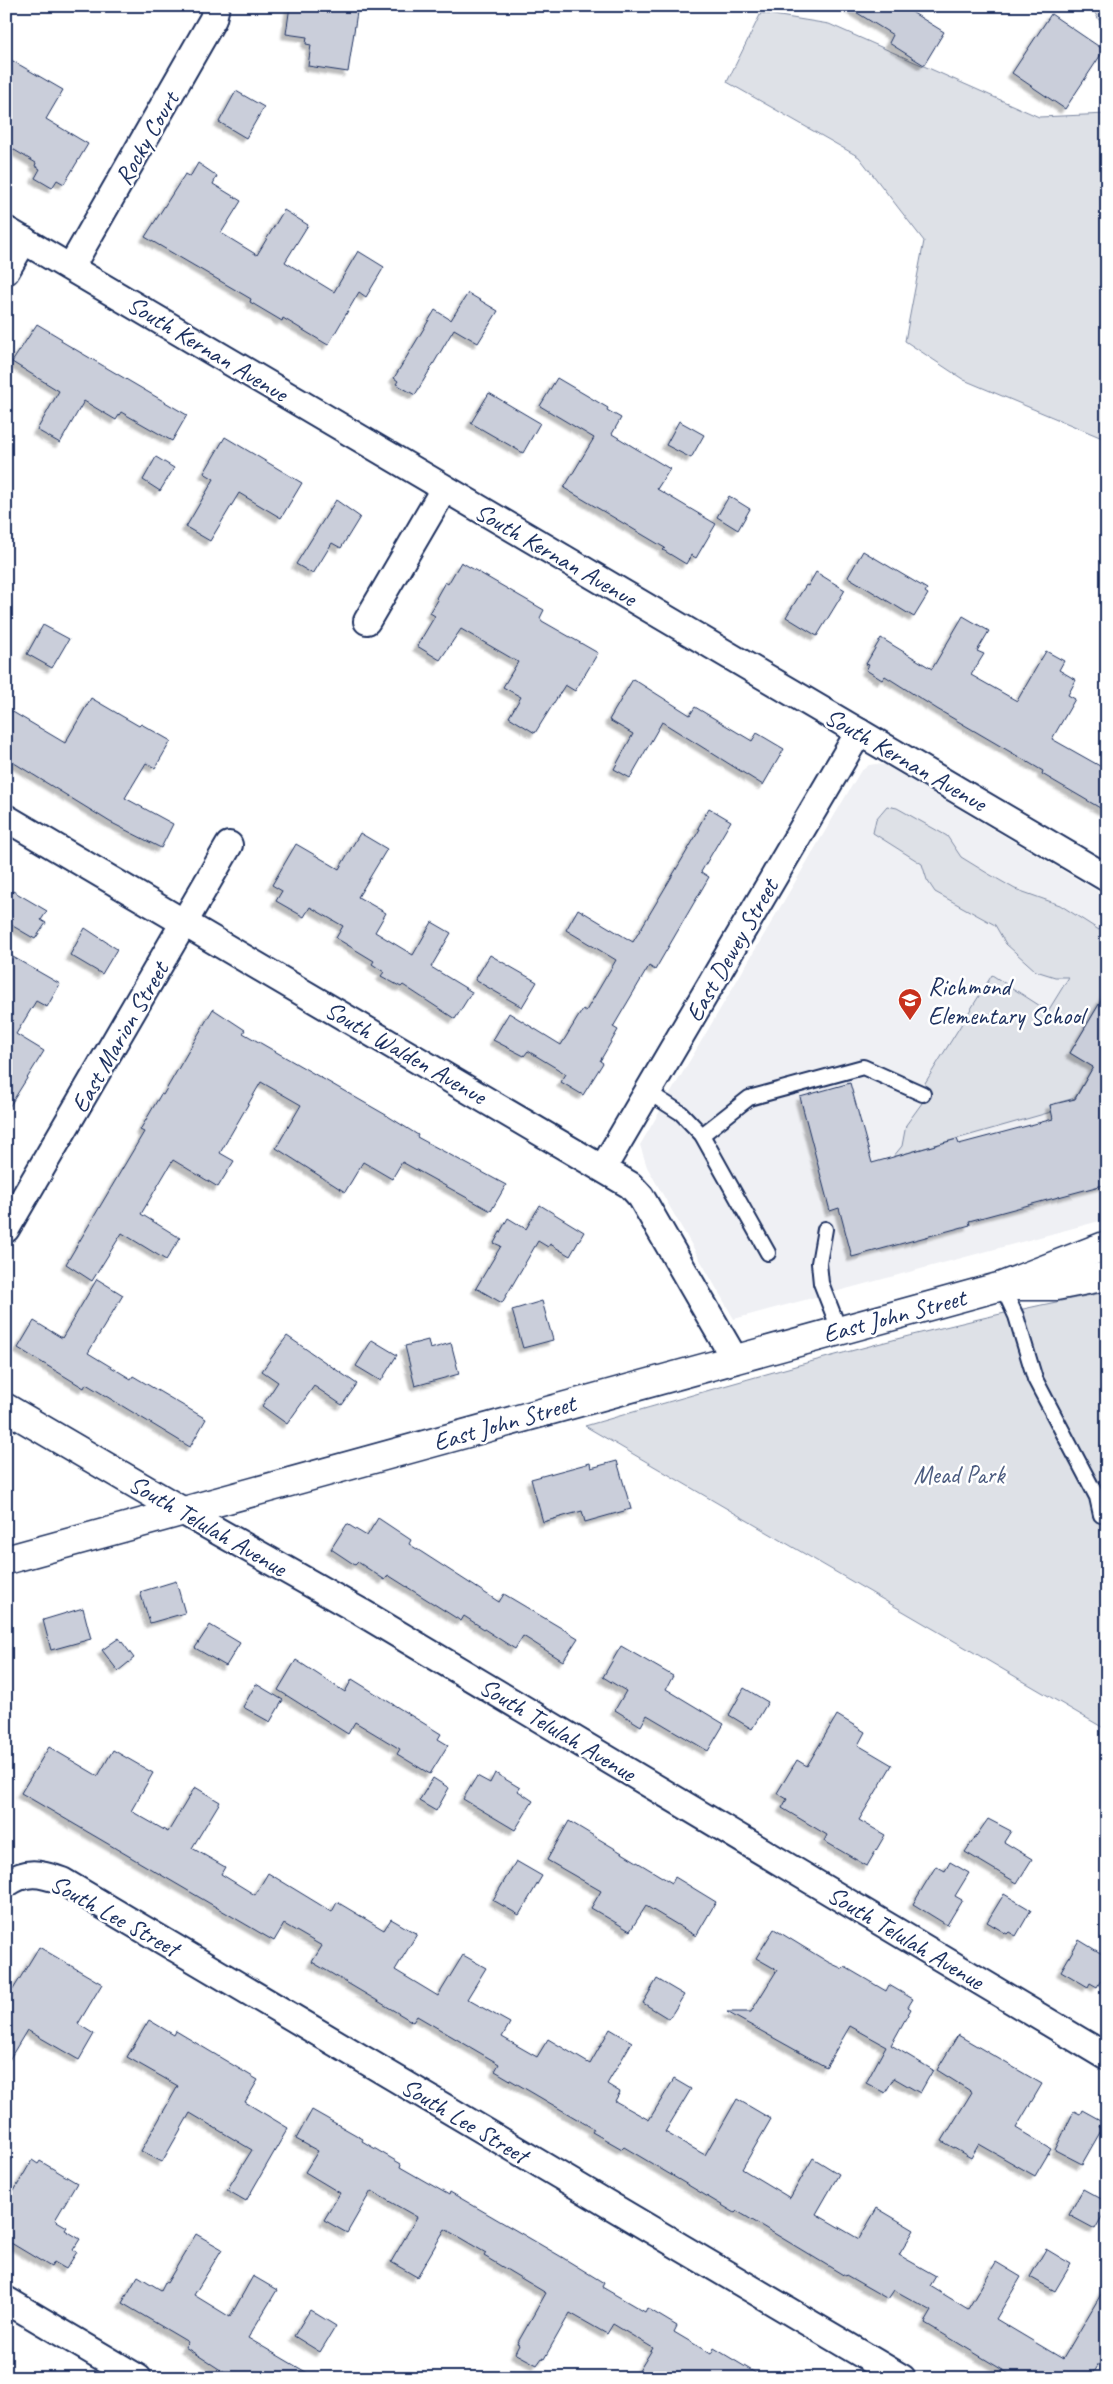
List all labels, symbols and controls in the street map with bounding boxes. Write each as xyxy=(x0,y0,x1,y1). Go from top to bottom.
street label: Rocky Court xyxy=(108,84,188,191)
street label: South Kernan Avenue xyxy=(121,288,295,410)
street label: South Kernan Avenue xyxy=(469,496,644,615)
street label: South Kernan Avenue xyxy=(819,701,994,820)
street label: East Dewey Street xyxy=(678,871,787,1027)
street label: East Marion Street xyxy=(64,954,177,1119)
place label: Richmond Elementary School xyxy=(928,971,1089,1032)
school or university icon: Richmond Elementary School xyxy=(897,987,923,1021)
street label: South Walden Avenue xyxy=(319,994,493,1113)
street label: East John Street xyxy=(820,1281,972,1350)
street label: East John Street xyxy=(430,1387,582,1458)
park label: Mead Park xyxy=(914,1459,1006,1491)
street label: South Telulah Avenue xyxy=(123,1468,294,1585)
street label: South Telulah Avenue xyxy=(474,1671,643,1790)
street label: South Lee Street xyxy=(45,1867,188,1966)
street label: South Telulah Avenue xyxy=(822,1879,991,1998)
street label: South Lee Street xyxy=(395,2071,537,2173)

